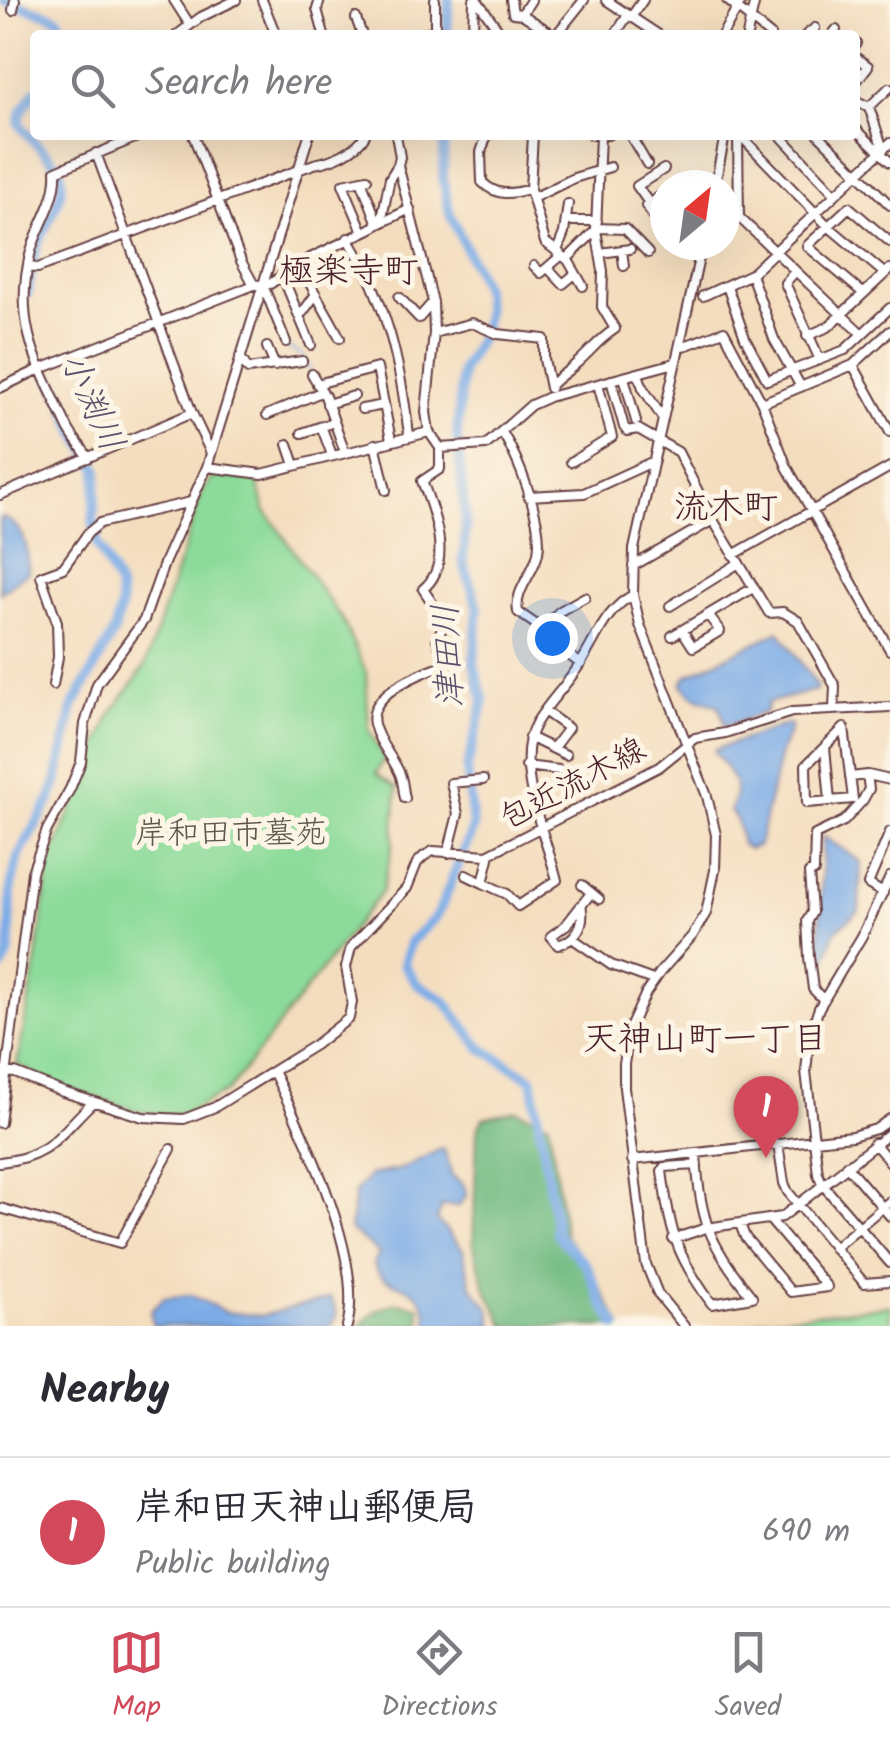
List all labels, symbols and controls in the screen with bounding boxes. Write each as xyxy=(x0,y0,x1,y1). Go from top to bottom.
search box xyxy=(30,30,860,140)
text: Search here xyxy=(145,55,332,115)
icon: search xyxy=(65,58,120,113)
north arrow xyxy=(650,170,740,260)
district label: 極楽寺町 xyxy=(279,245,419,301)
water label: 小渕川 xyxy=(43,343,138,462)
district label: 流木町 xyxy=(673,481,779,537)
water label: 津田川 xyxy=(419,602,481,710)
your location xyxy=(527,613,578,664)
street label: 包近流木線 xyxy=(491,725,656,845)
park label: 岸和田市墓苑 xyxy=(135,809,327,860)
district label: 天神山町一丁目 xyxy=(582,1013,828,1069)
pin: 1 xyxy=(734,1076,798,1158)
text: Nearby xyxy=(40,1358,169,1425)
text: 岸和田天神山郵便局 xyxy=(135,1479,477,1539)
text: 1 xyxy=(68,1507,77,1558)
text: 690 m xyxy=(762,1507,850,1558)
text: Public building xyxy=(135,1539,331,1590)
tab: Map xyxy=(109,1625,164,1730)
tab: Directions xyxy=(381,1625,497,1730)
tab: Saved xyxy=(715,1625,781,1730)

